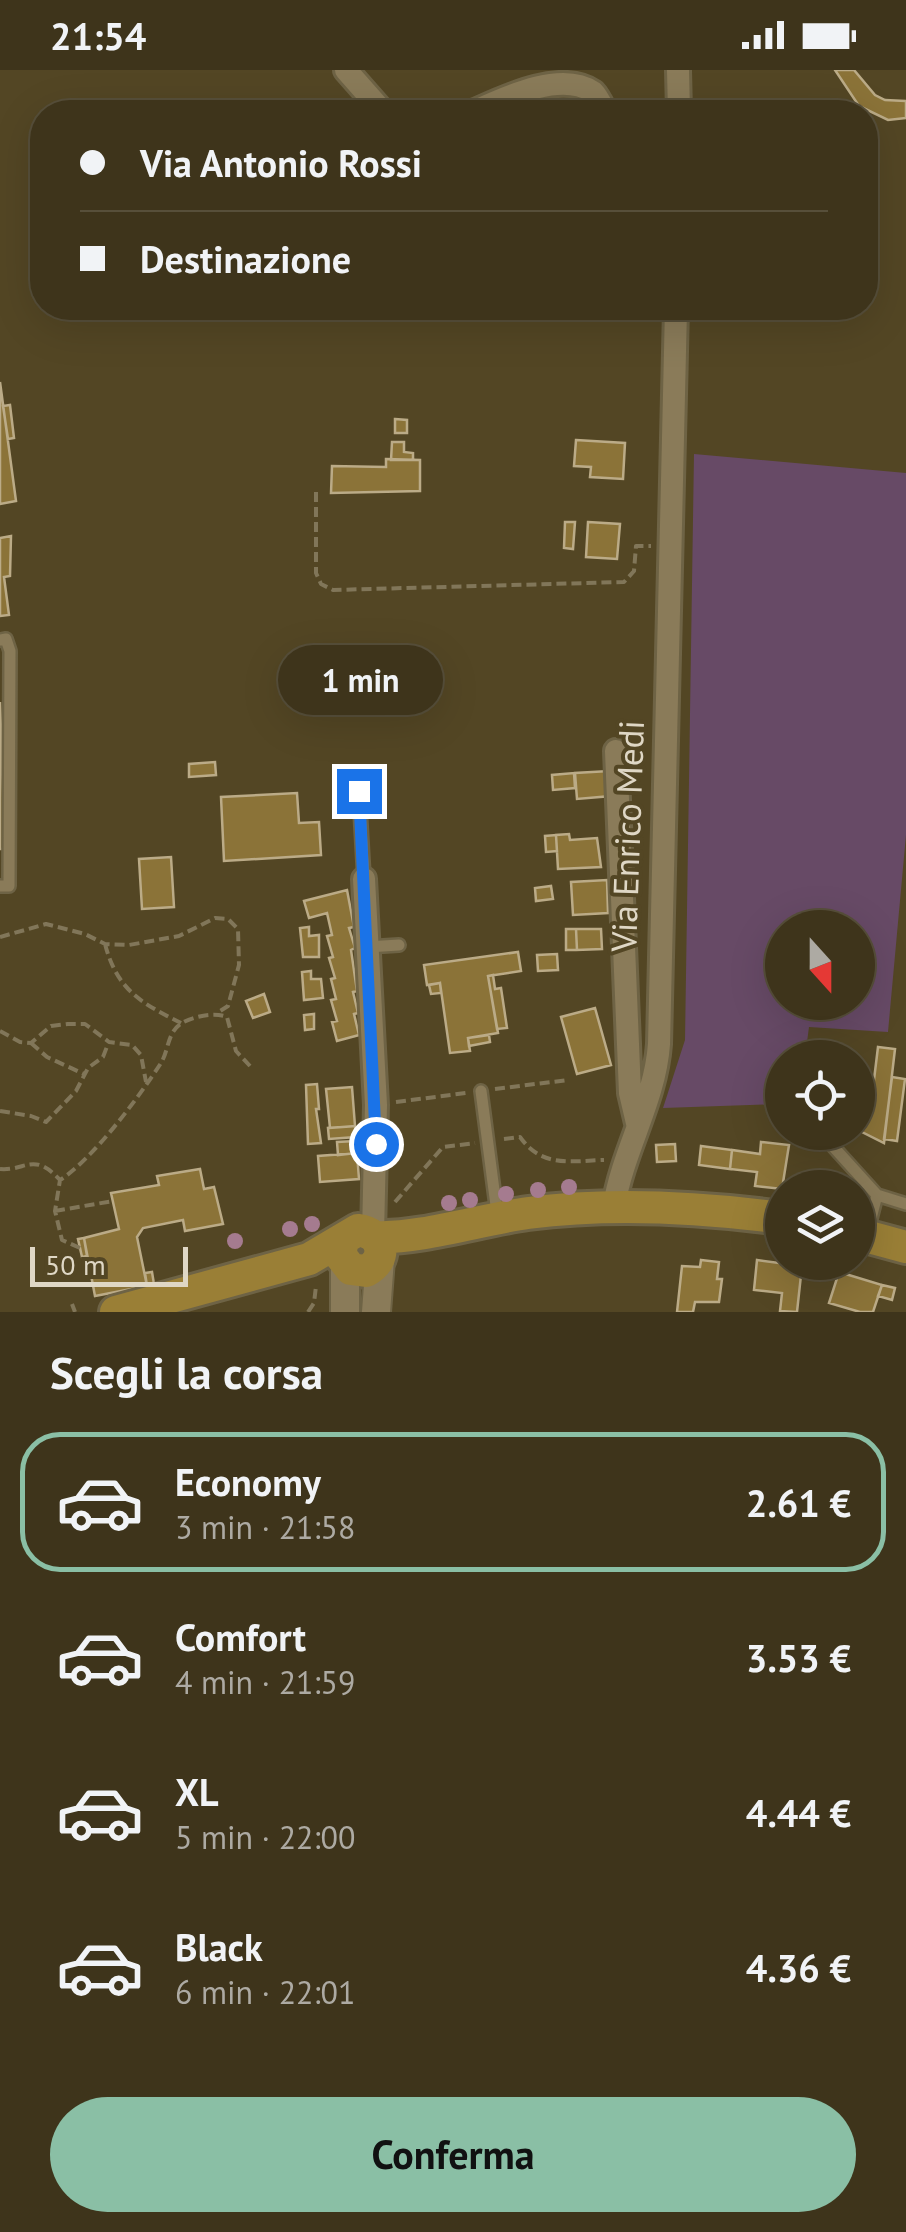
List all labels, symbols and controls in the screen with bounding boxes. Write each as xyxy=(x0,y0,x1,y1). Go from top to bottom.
text: 21:54 xyxy=(50,11,146,60)
text: Via Antonio Rossi xyxy=(140,138,422,187)
text: Destinazione xyxy=(140,234,351,283)
callout: 1 min xyxy=(276,646,442,716)
text: 1 min xyxy=(321,659,400,701)
street label: Via Enrico Medi xyxy=(600,719,654,954)
route end xyxy=(337,769,382,814)
north arrow xyxy=(765,910,875,1020)
map controls xyxy=(765,910,875,1280)
button: locate xyxy=(765,1040,875,1150)
route start xyxy=(354,1122,399,1167)
button: layers xyxy=(765,1170,875,1280)
scale bar xyxy=(30,1242,188,1286)
text: 50 m xyxy=(45,1246,106,1283)
text: Scegli la corsa xyxy=(50,1343,323,1401)
icon: car xyxy=(55,1457,145,1547)
text: Economy xyxy=(175,1457,321,1506)
text: 2.61 € xyxy=(746,1478,851,1527)
text: 3 min · 21:58 xyxy=(175,1506,355,1548)
icon: car xyxy=(55,1612,145,1702)
text: Comfort xyxy=(175,1612,306,1661)
text: 3.53 € xyxy=(746,1633,851,1682)
text: 4 min · 21:59 xyxy=(175,1661,355,1703)
icon: car xyxy=(55,1767,145,1857)
text: XL xyxy=(175,1767,219,1816)
text: 4.44 € xyxy=(746,1788,851,1837)
text: 5 min · 22:00 xyxy=(175,1816,355,1858)
icon: car xyxy=(55,1922,145,2012)
text: Black xyxy=(175,1922,263,1971)
text: 4.36 € xyxy=(746,1943,851,1992)
text: 6 min · 22:01 xyxy=(175,1971,355,2013)
button: Conferma xyxy=(50,2097,856,2212)

